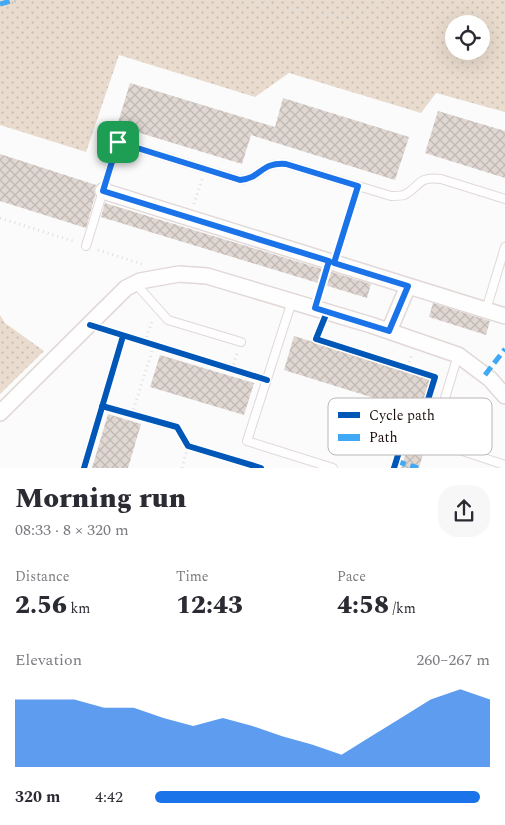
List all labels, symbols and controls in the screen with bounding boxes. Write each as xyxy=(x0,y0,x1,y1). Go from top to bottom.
map controls xyxy=(445,15,490,60)
button: locate xyxy=(445,15,490,60)
pin xyxy=(97,121,139,163)
icon: arrive xyxy=(104,128,132,156)
legend xyxy=(328,398,492,455)
text: Cycle path xyxy=(369,405,435,426)
text: Path xyxy=(369,427,398,448)
text: Morning run xyxy=(15,477,186,520)
button: share xyxy=(438,485,490,537)
text: 08:33 · 8 × 320 m xyxy=(15,518,129,542)
text: Distance xyxy=(15,566,70,587)
text: Time xyxy=(176,566,209,587)
text: Pace xyxy=(337,566,366,587)
text: 2.56 xyxy=(15,587,67,625)
text: 12:43 xyxy=(176,587,243,625)
text: 4:58 xyxy=(337,587,389,625)
text: km xyxy=(67,598,90,619)
text: /km xyxy=(389,598,416,619)
text: Elevation xyxy=(15,648,82,672)
text: 260–267 m xyxy=(416,648,490,672)
text: 320 m xyxy=(15,785,60,809)
text: 4:42 xyxy=(95,785,123,809)

